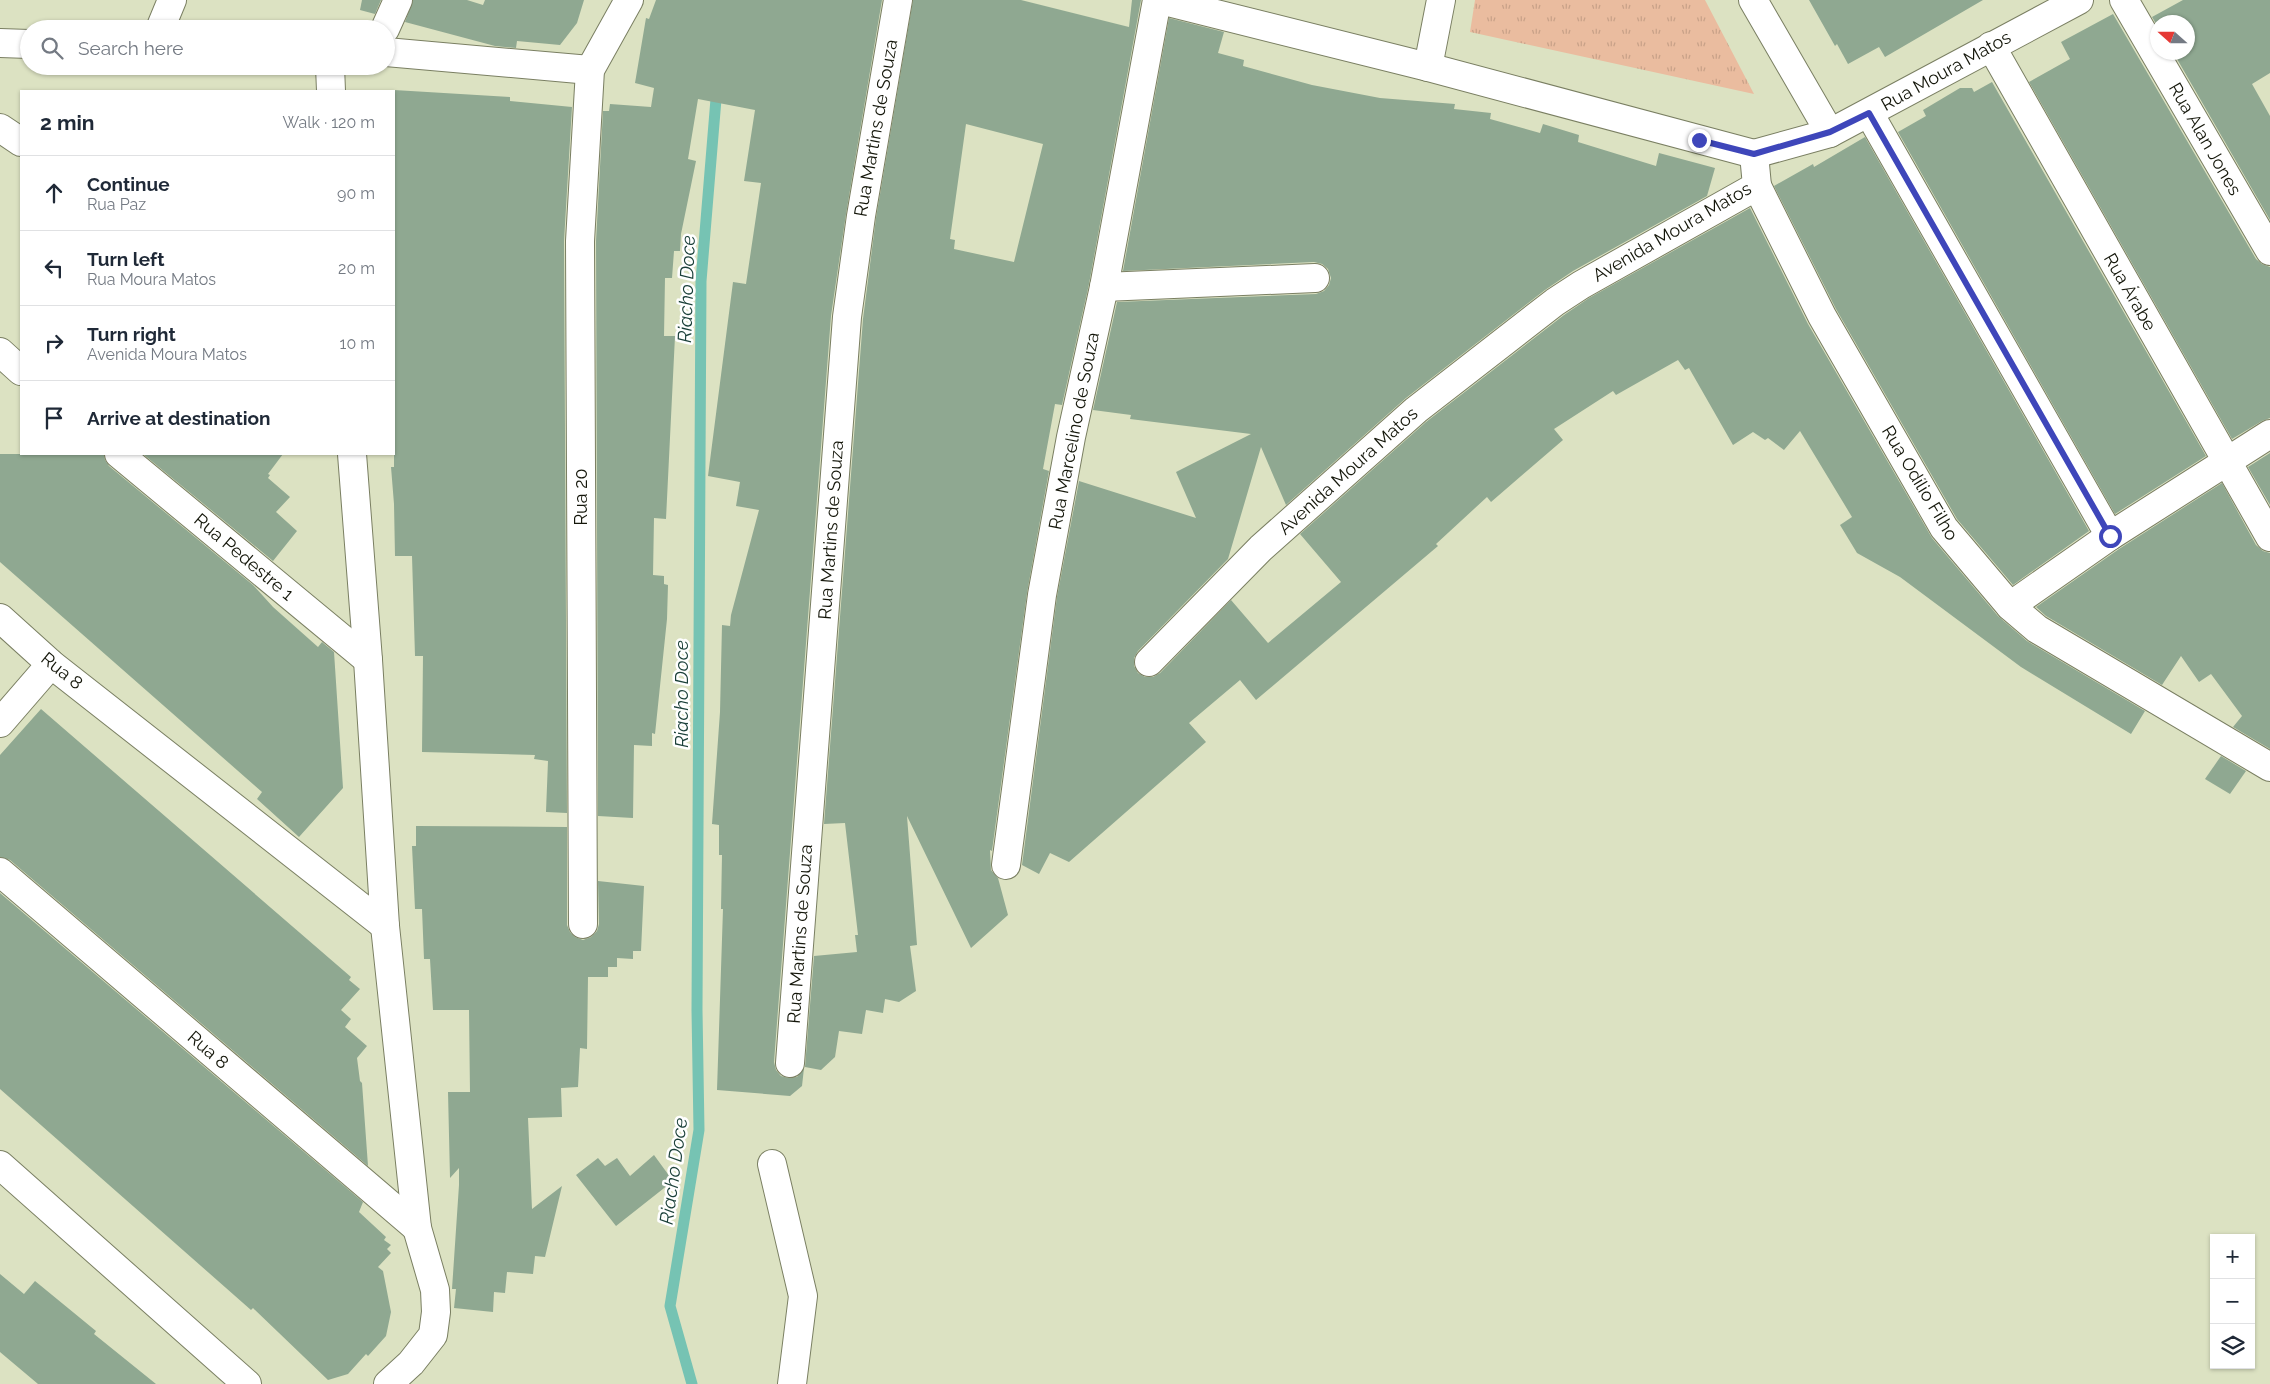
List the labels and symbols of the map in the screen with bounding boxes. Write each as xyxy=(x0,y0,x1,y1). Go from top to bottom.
north arrow xyxy=(2150,15,2195,60)
street label: Rua Moura Matos xyxy=(1877,26,2015,115)
street label: Rua Martins de Souza xyxy=(850,38,901,218)
street label: Rua Alan Jones xyxy=(2165,79,2246,199)
route end xyxy=(1688,129,1711,152)
street label: Avenida Moura Matos xyxy=(1589,177,1755,286)
water label: Riacho Doce xyxy=(673,235,699,343)
street label: Rua Árabe xyxy=(2100,249,2162,335)
street label: Rua Marcelino de Souza xyxy=(1044,330,1103,531)
street label: Avenida Moura Matos xyxy=(1274,402,1422,539)
street label: Rua Odílio Filho xyxy=(1878,422,1963,544)
street label: Rua Martins de Souza xyxy=(814,440,847,620)
street label: Rua 20 xyxy=(570,468,591,526)
street label: Rua Pedestre 1 xyxy=(190,509,299,605)
route start xyxy=(2099,525,2122,548)
water label: Riacho Doce xyxy=(670,640,692,748)
street label: Rua 8 xyxy=(37,648,87,694)
street label: Rua Martins de Souza xyxy=(783,844,816,1024)
street label: Rua 8 xyxy=(184,1026,233,1073)
water label: Riacho Doce xyxy=(655,1116,691,1226)

